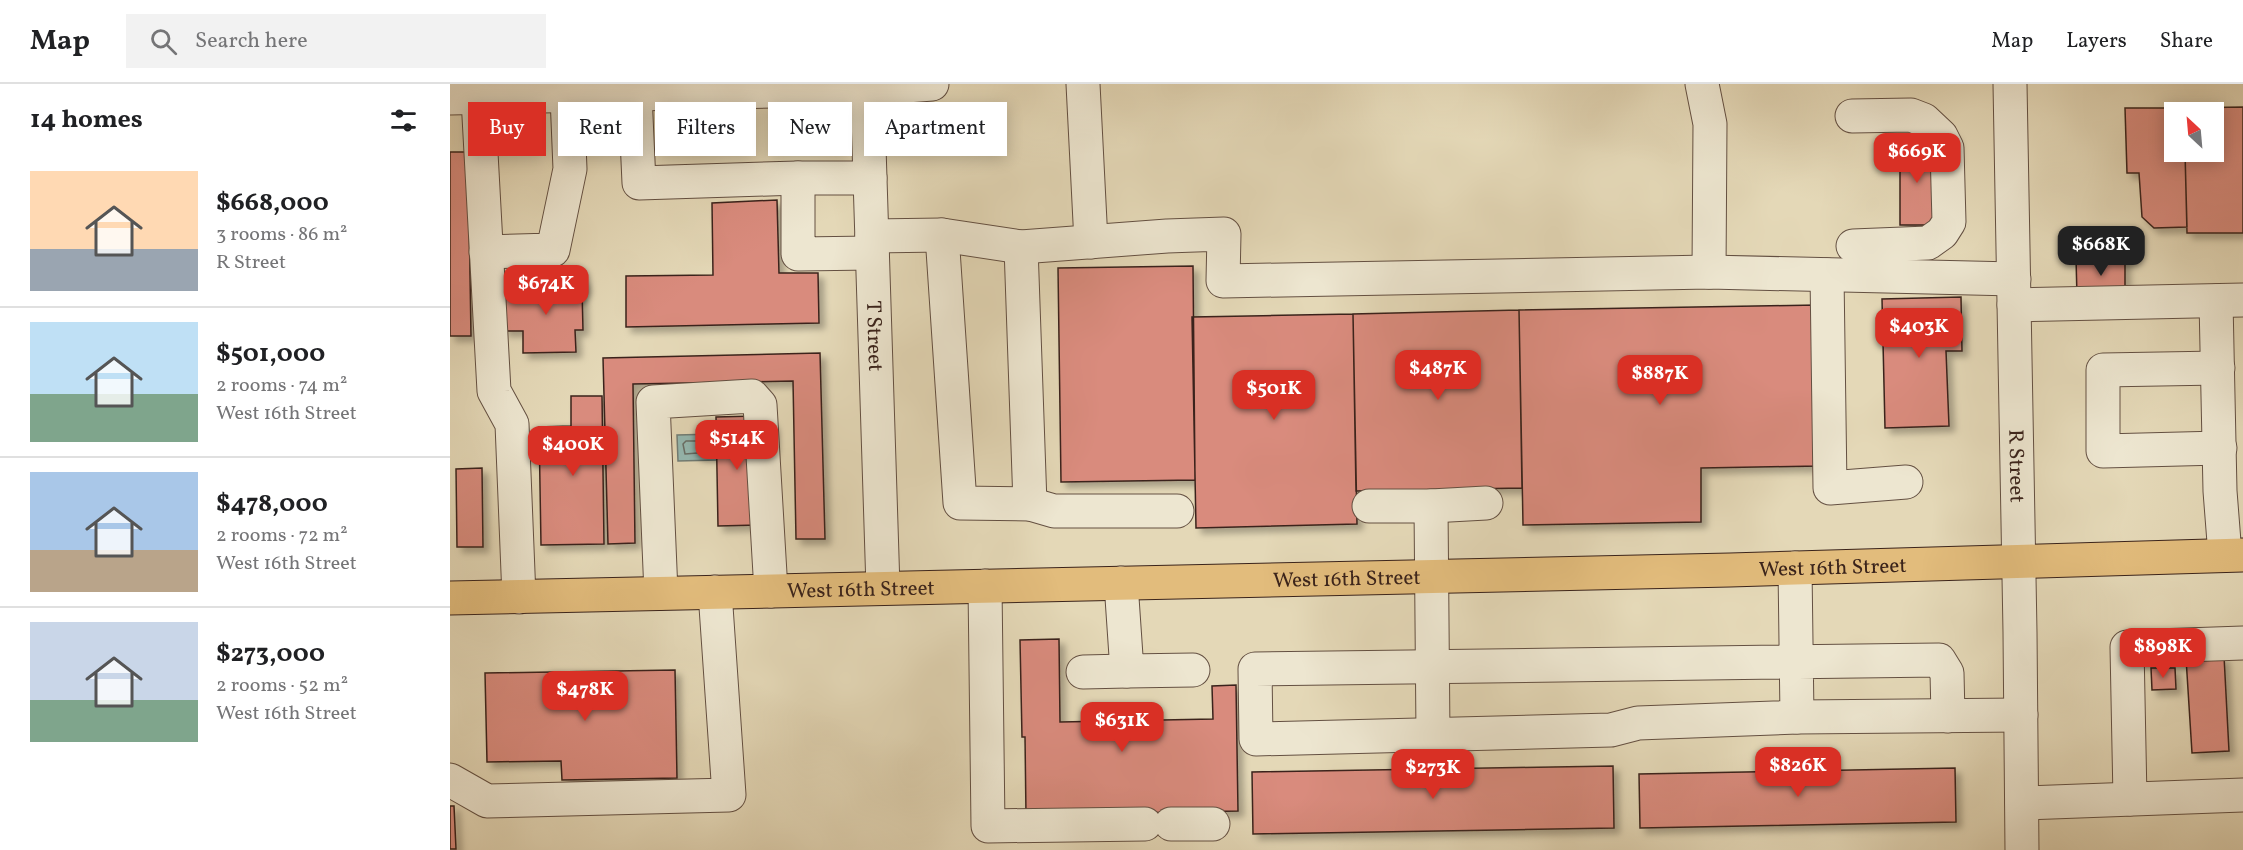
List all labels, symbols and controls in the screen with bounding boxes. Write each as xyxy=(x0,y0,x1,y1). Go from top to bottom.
search box xyxy=(126,14,546,68)
text: Map xyxy=(30,22,90,61)
icon: search xyxy=(147,25,180,58)
text: Search here xyxy=(195,26,308,57)
text: Map xyxy=(1991,27,2033,56)
text: Layers xyxy=(2066,27,2127,56)
text: Share xyxy=(2160,27,2213,56)
text: 14 homes xyxy=(30,102,143,138)
chip: Buy xyxy=(468,102,546,156)
chip: Rent xyxy=(558,102,643,156)
chip: Filters xyxy=(655,102,756,156)
chip: New xyxy=(768,102,852,156)
chip: Apartment xyxy=(864,102,1007,156)
north arrow xyxy=(2164,102,2224,162)
map controls xyxy=(2164,102,2224,162)
icon: filters xyxy=(387,104,420,137)
pin: $669K xyxy=(1875,133,1959,184)
text: $669K xyxy=(1888,138,1946,166)
text: $668,000 xyxy=(216,185,329,221)
icon: home xyxy=(78,195,150,267)
text: 3 rooms · 86 m² xyxy=(216,221,347,249)
pin: $668K xyxy=(2059,226,2143,277)
text: $668K xyxy=(2072,231,2130,259)
text: R Street xyxy=(216,249,286,277)
pin: $674K xyxy=(504,265,588,316)
text: $674K xyxy=(518,270,574,298)
street label: T Street xyxy=(858,300,889,372)
pin: $403K xyxy=(1877,308,1961,359)
text: $403K xyxy=(1889,313,1949,341)
text: $501,000 xyxy=(216,336,325,372)
icon: home xyxy=(78,346,150,418)
pin: $487K xyxy=(1396,350,1480,401)
text: $487K xyxy=(1409,355,1467,383)
pin: $887K xyxy=(1618,355,1702,406)
text: $887K xyxy=(1632,360,1689,388)
pin: $501K xyxy=(1232,370,1316,421)
text: 2 rooms · 74 m² xyxy=(216,372,347,400)
text: $501K xyxy=(1246,375,1302,403)
text: West 16th Street xyxy=(216,400,357,428)
pin: $514K xyxy=(695,420,779,471)
text: $514K xyxy=(709,425,765,453)
pin: $400K xyxy=(531,426,615,477)
street label: R Street xyxy=(2000,429,2031,503)
text: $400K xyxy=(542,431,604,459)
text: $478,000 xyxy=(216,486,328,522)
icon: home xyxy=(78,496,150,568)
text: 2 rooms · 72 m² xyxy=(216,522,348,550)
text: West 16th Street xyxy=(216,550,357,578)
street label: West 16th Street xyxy=(1758,552,1907,585)
street label: West 16th Street xyxy=(1273,564,1421,596)
street label: West 16th Street xyxy=(787,574,935,607)
pin: $898K xyxy=(2121,628,2205,679)
text: $898K xyxy=(2134,633,2192,661)
text: $273,000 xyxy=(216,636,325,672)
icon: home xyxy=(78,646,150,718)
pin: $478K xyxy=(543,671,627,722)
text: 2 rooms · 52 m² xyxy=(216,672,348,700)
text: $478K xyxy=(556,676,614,704)
text: West 16th Street xyxy=(216,700,357,728)
pin: $631K xyxy=(1080,702,1164,753)
text: $631K xyxy=(1095,707,1149,735)
pin: $826K xyxy=(1756,747,1840,798)
pin: $273K xyxy=(1391,749,1475,800)
text: $826K xyxy=(1769,752,1827,780)
text: $273K xyxy=(1405,754,1461,782)

